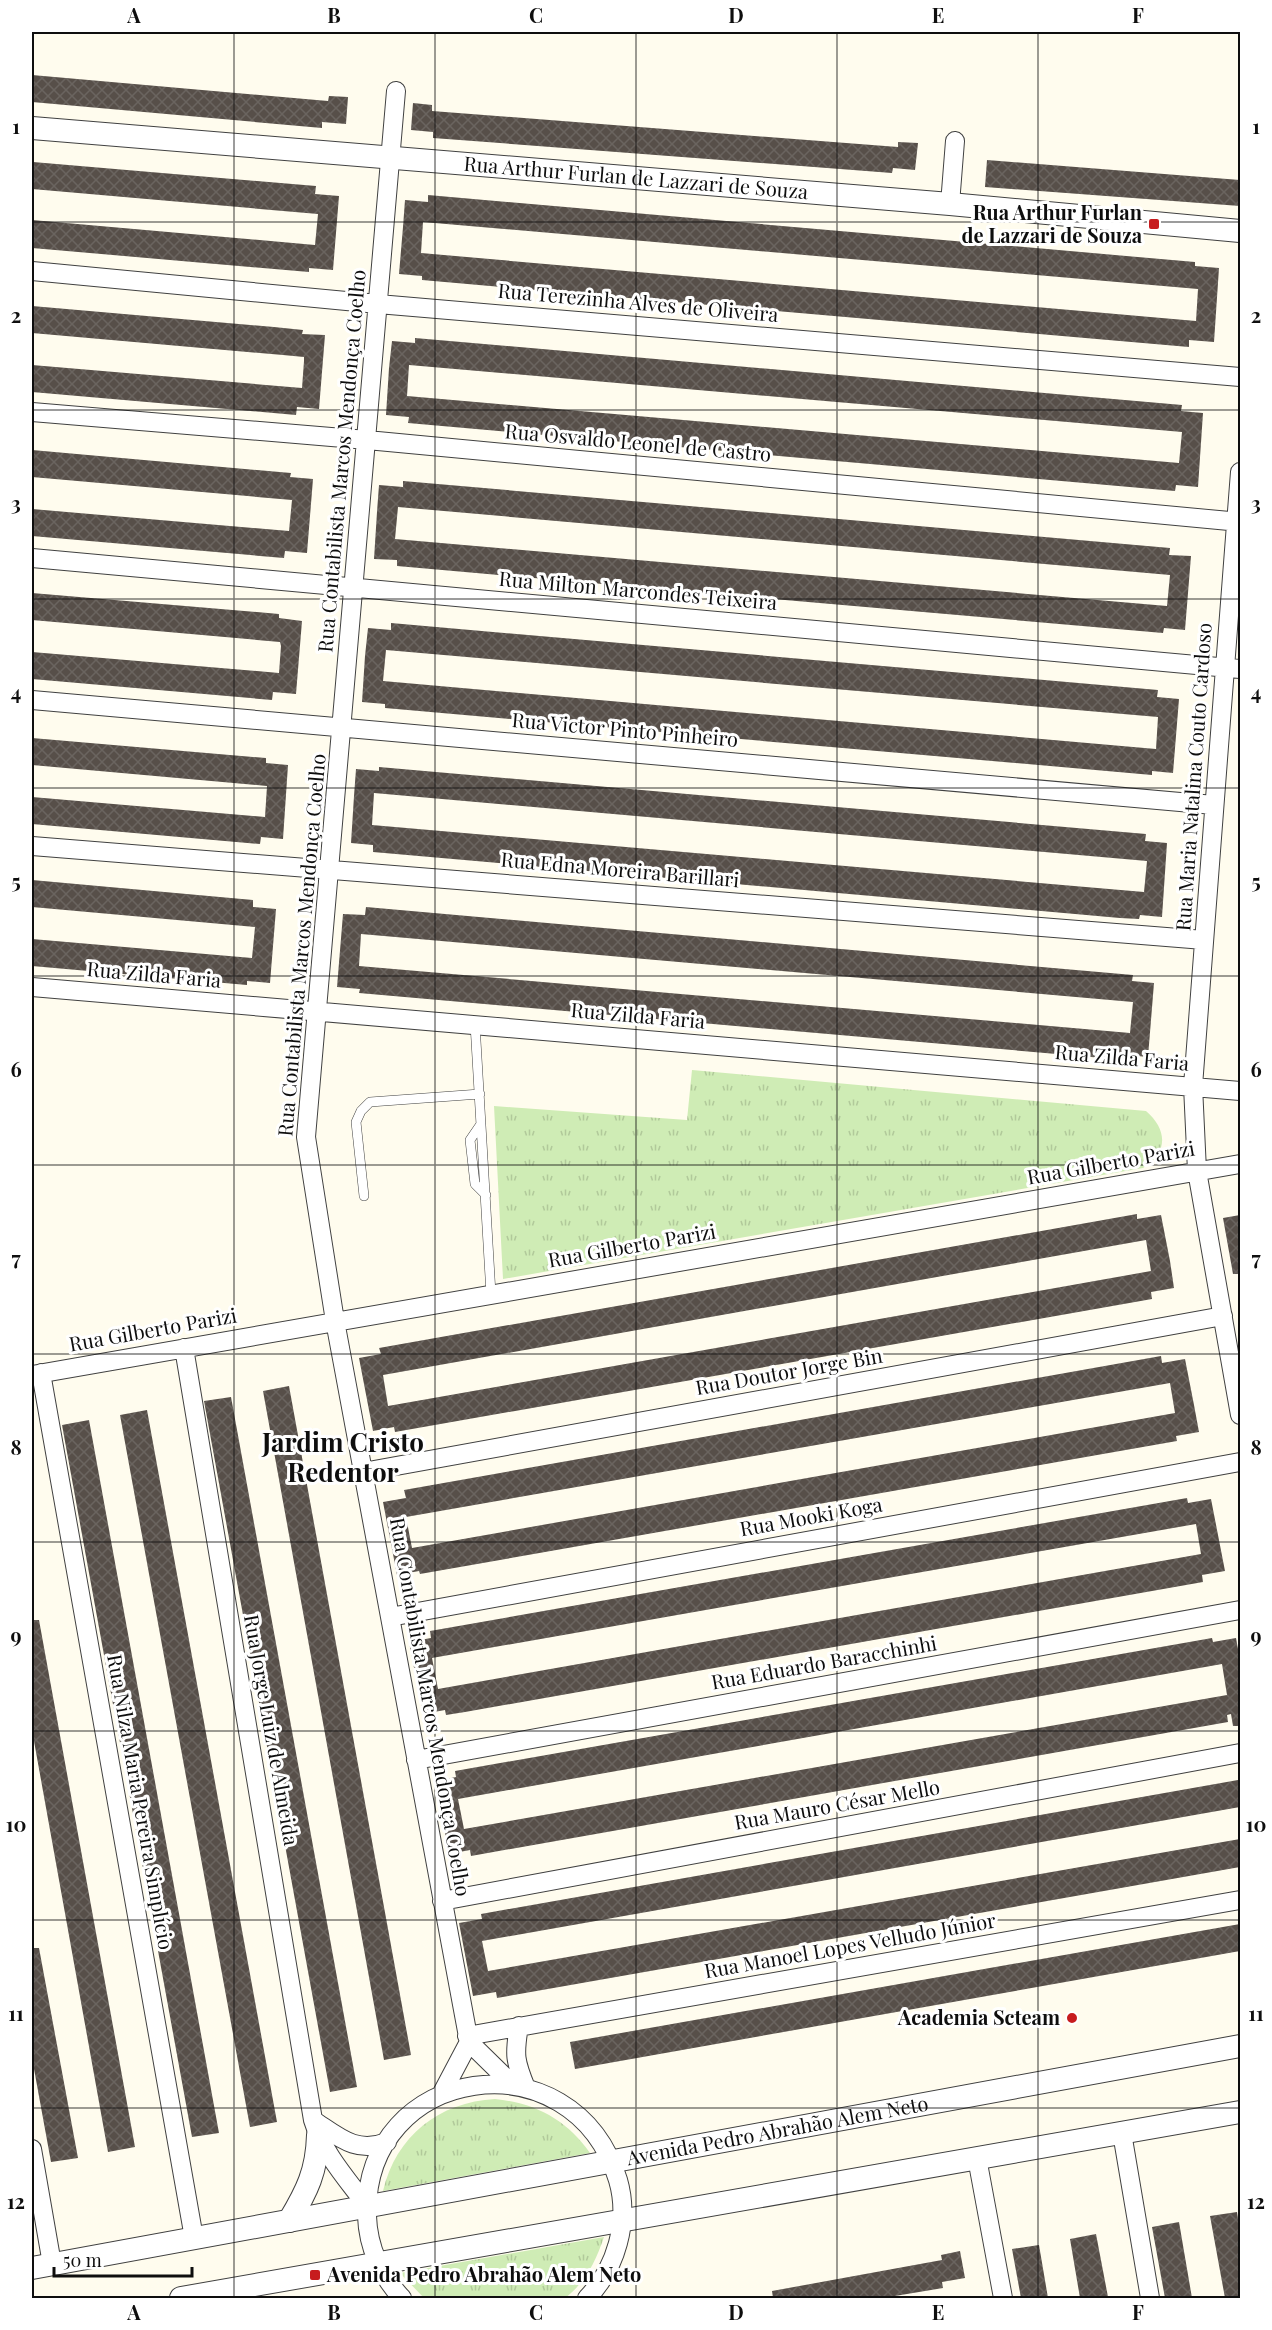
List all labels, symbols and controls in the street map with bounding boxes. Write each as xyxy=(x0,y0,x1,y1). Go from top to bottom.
text: A xyxy=(126,1,141,28)
text: B xyxy=(327,1,341,28)
text: C xyxy=(529,1,543,28)
text: D xyxy=(728,1,744,28)
text: E xyxy=(932,1,944,28)
text: F xyxy=(1132,1,1144,28)
text: 1 xyxy=(12,112,20,139)
text: 1 xyxy=(1252,112,1260,139)
street label: Rua Arthur Furlan de Lazzari de Souza xyxy=(463,149,809,204)
place label: Rua Arthur Furlan de Lazzari de Souza xyxy=(961,198,1143,248)
marker: Rua Arthur Furlan de Lazzari de Souza xyxy=(1147,217,1161,231)
street label: Rua Contabilista Marcos Mendonça Coelho xyxy=(310,268,371,653)
street label: Rua Terezinha Alves de Oliveira xyxy=(497,276,780,327)
text: 2 xyxy=(11,301,21,328)
text: 2 xyxy=(1251,301,1261,328)
street label: Rua Osvaldo Leonel de Castro xyxy=(504,416,772,467)
text: 3 xyxy=(11,489,21,516)
text: 3 xyxy=(1251,489,1261,516)
street label: Rua Milton Marcondes Teixeira xyxy=(498,564,778,615)
street label: Rua Maria Natalina Couto Cardoso xyxy=(1168,622,1217,932)
text: 4 xyxy=(11,678,21,705)
text: 4 xyxy=(1251,678,1261,705)
street label: Rua Victor Pinto Pinheiro xyxy=(511,705,739,752)
street label: Rua Contabilista Marcos Mendonça Coelho xyxy=(270,752,331,1137)
street label: Rua Edna Moreira Barillari xyxy=(500,845,741,892)
text: 5 xyxy=(11,867,21,894)
text: 5 xyxy=(1251,867,1261,894)
street label: Rua Zilda Faria xyxy=(86,954,222,993)
street label: Rua Zilda Faria xyxy=(570,995,706,1034)
street label: Rua Zilda Faria xyxy=(1054,1037,1190,1076)
text: 6 xyxy=(10,1055,22,1082)
text: 6 xyxy=(1250,1055,1262,1082)
street label: Rua Gilberto Parizi xyxy=(1025,1133,1197,1190)
street label: Rua Gilberto Parizi xyxy=(546,1216,718,1273)
text: 7 xyxy=(11,1244,21,1271)
text: 7 xyxy=(1251,1244,1261,1271)
street label: Rua Gilberto Parizi xyxy=(67,1300,239,1357)
street label: Rua Doutor Jorge Bin xyxy=(693,1341,884,1400)
district label: Jardim Cristo Redentor xyxy=(261,1424,424,1489)
text: 8 xyxy=(10,1433,22,1460)
text: 8 xyxy=(1250,1433,1262,1460)
street label: Rua Mooki Koga xyxy=(737,1490,884,1541)
street label: Rua Contabilista Marcos Mendonça Coelho xyxy=(385,1515,478,1898)
street label: Rua Jorge Luiz de Almeida xyxy=(239,1612,306,1847)
text: 9 xyxy=(10,1621,22,1648)
text: 9 xyxy=(1250,1621,1262,1648)
street label: Rua Eduardo Baracchinhi xyxy=(709,1628,939,1695)
street label: Rua Nilza Maria Pereira Simplício xyxy=(102,1652,181,1952)
street label: Rua Mauro César Mello xyxy=(732,1772,942,1835)
text: 10 xyxy=(6,1810,26,1837)
text: 10 xyxy=(1246,1810,1266,1837)
street label: Rua Manoel Lopes Velludo Júnior xyxy=(702,1906,998,1983)
text: 11 xyxy=(8,1999,24,2026)
text: 11 xyxy=(1248,1999,1264,2026)
place label: Academia Scteam xyxy=(897,2003,1060,2030)
marker: Academia Scteam xyxy=(1065,2011,1079,2025)
street label: Avenida Pedro Abrahão Alem Neto xyxy=(623,2089,930,2171)
text: 12 xyxy=(7,2187,25,2214)
text: 12 xyxy=(1247,2187,1265,2214)
scale bar xyxy=(54,2240,192,2278)
text: 50 m xyxy=(63,2248,102,2272)
place label: Avenida Pedro Abrahão Alem Neto xyxy=(326,2260,641,2287)
marker: Avenida Pedro Abrahão Alem Neto xyxy=(308,2268,322,2282)
text: A xyxy=(126,2298,141,2325)
text: B xyxy=(327,2298,341,2325)
text: C xyxy=(529,2298,543,2325)
text: D xyxy=(728,2298,744,2325)
text: E xyxy=(932,2298,944,2325)
text: F xyxy=(1132,2298,1144,2325)

